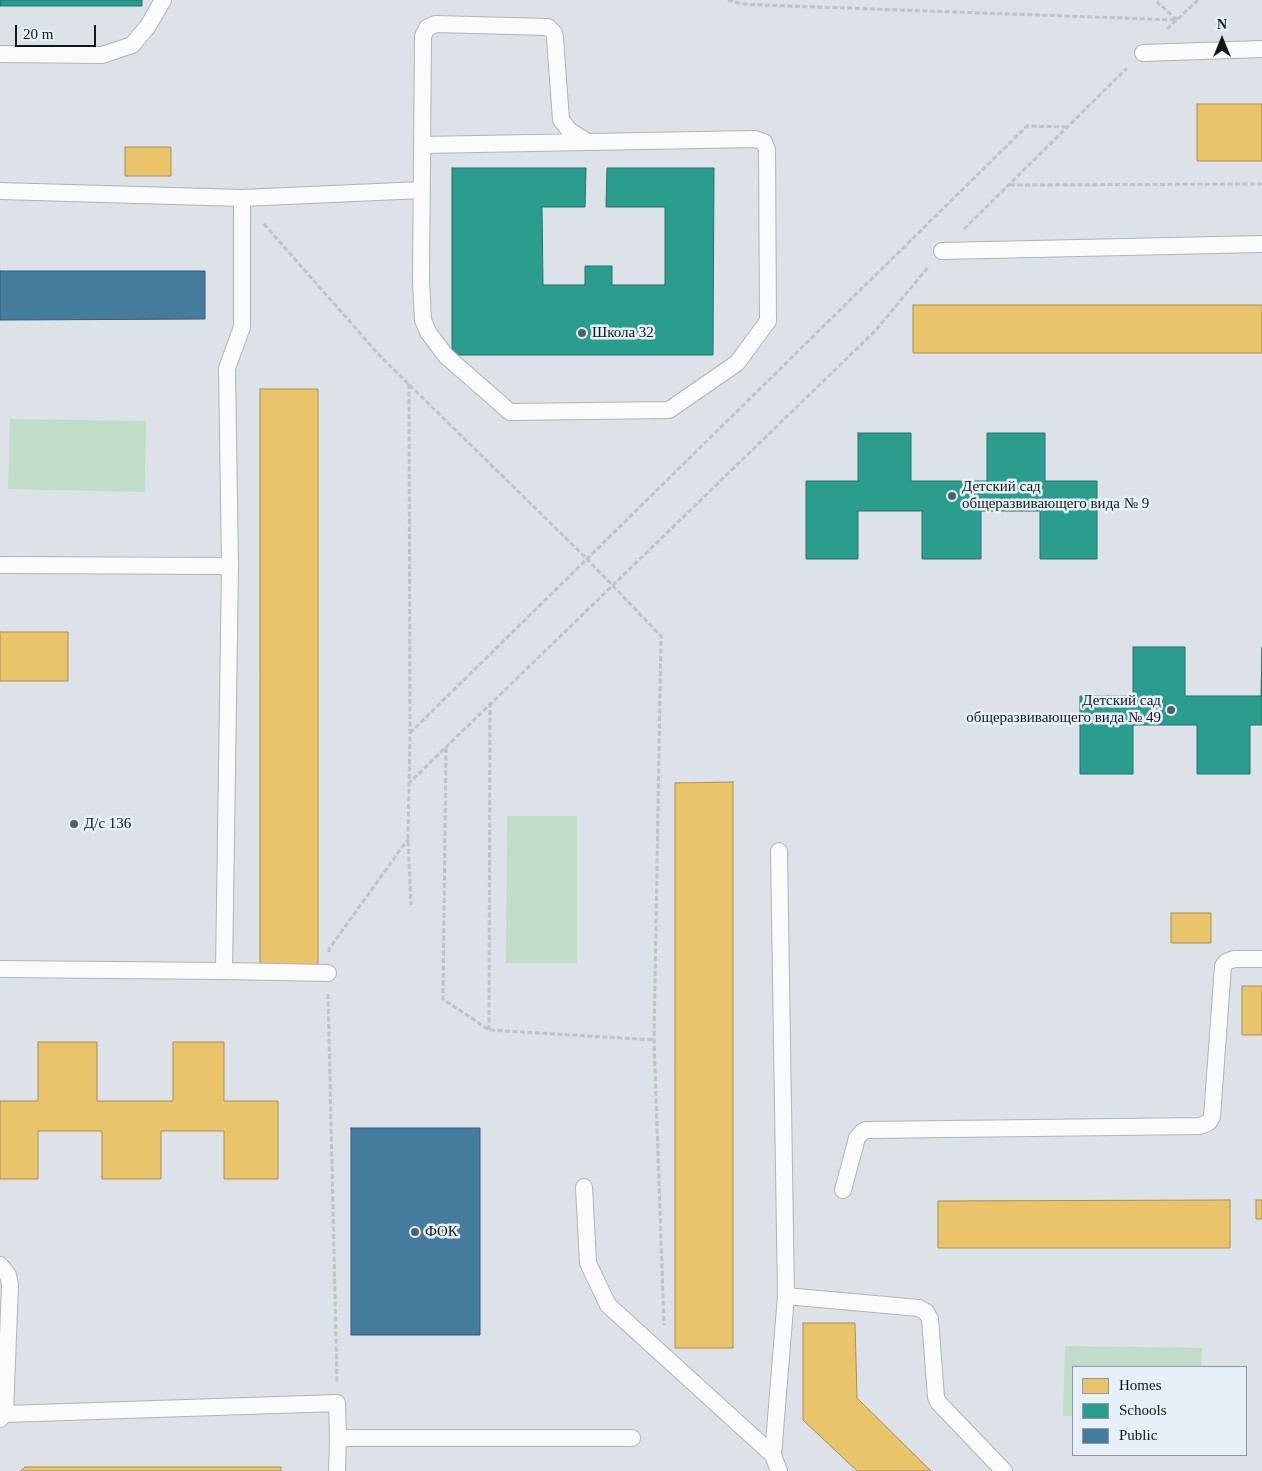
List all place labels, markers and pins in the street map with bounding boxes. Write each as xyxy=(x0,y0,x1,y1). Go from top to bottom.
place label: Школа 32 xyxy=(592,324,654,342)
marker: Школа 32 xyxy=(576,327,588,339)
place label: Детский сад общеразвивающего вида № 9 xyxy=(962,478,1149,513)
marker: Детский сад общеразвивающего вида № 9 xyxy=(946,490,958,502)
place label: Детский сад общеразвивающего вида № 49 xyxy=(966,692,1161,727)
marker: Детский сад общеразвивающего вида № 49 xyxy=(1165,704,1177,716)
place label: Д/с 136 xyxy=(84,815,131,833)
marker: Д/с 136 xyxy=(68,818,80,830)
place label: ФОК xyxy=(425,1223,458,1241)
marker: ФОК xyxy=(409,1226,421,1238)

